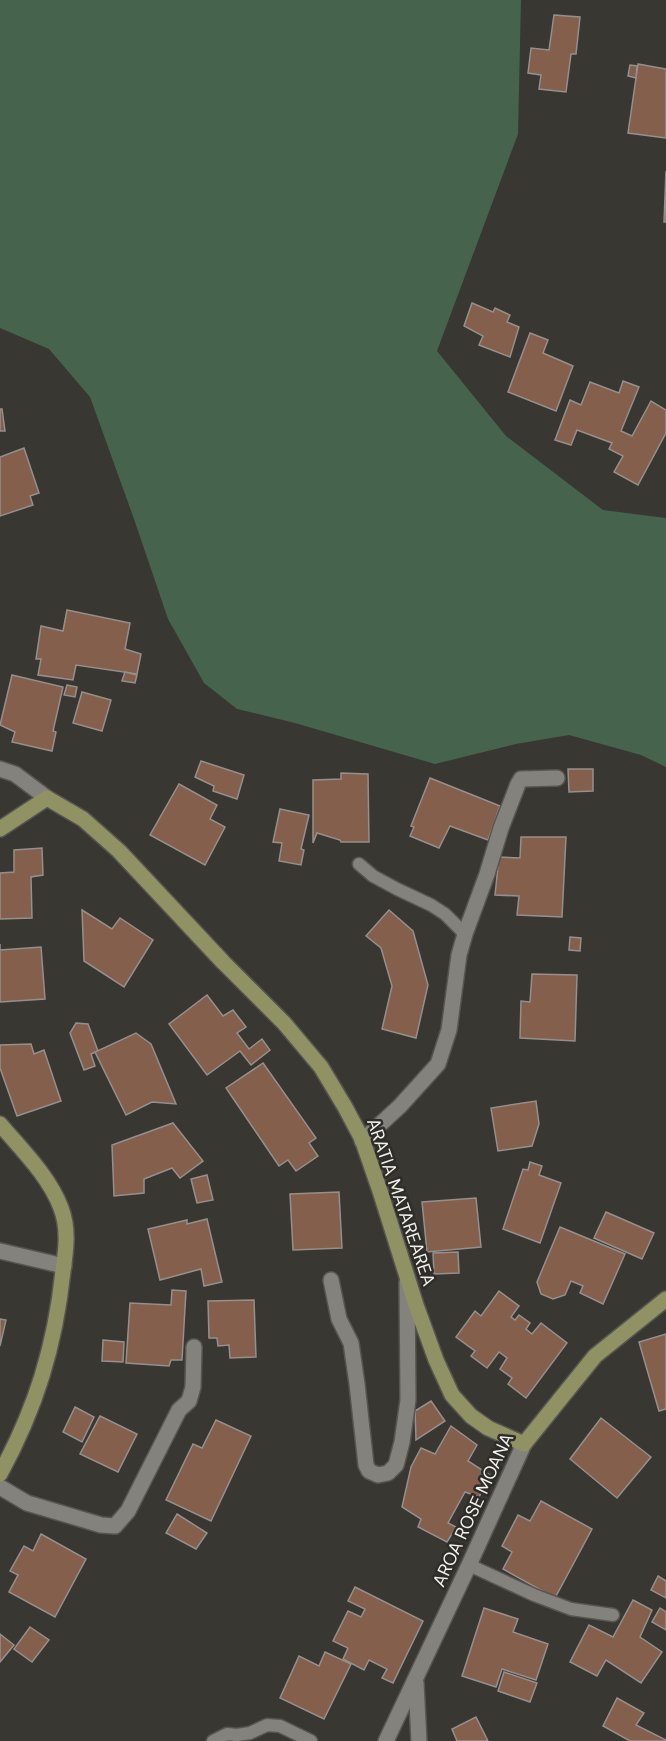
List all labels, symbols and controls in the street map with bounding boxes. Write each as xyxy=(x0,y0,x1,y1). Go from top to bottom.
street label: ARATIA MATAREAREA xyxy=(361,1115,441,1289)
street label: AROA ROSE MOANA xyxy=(427,1429,519,1591)

